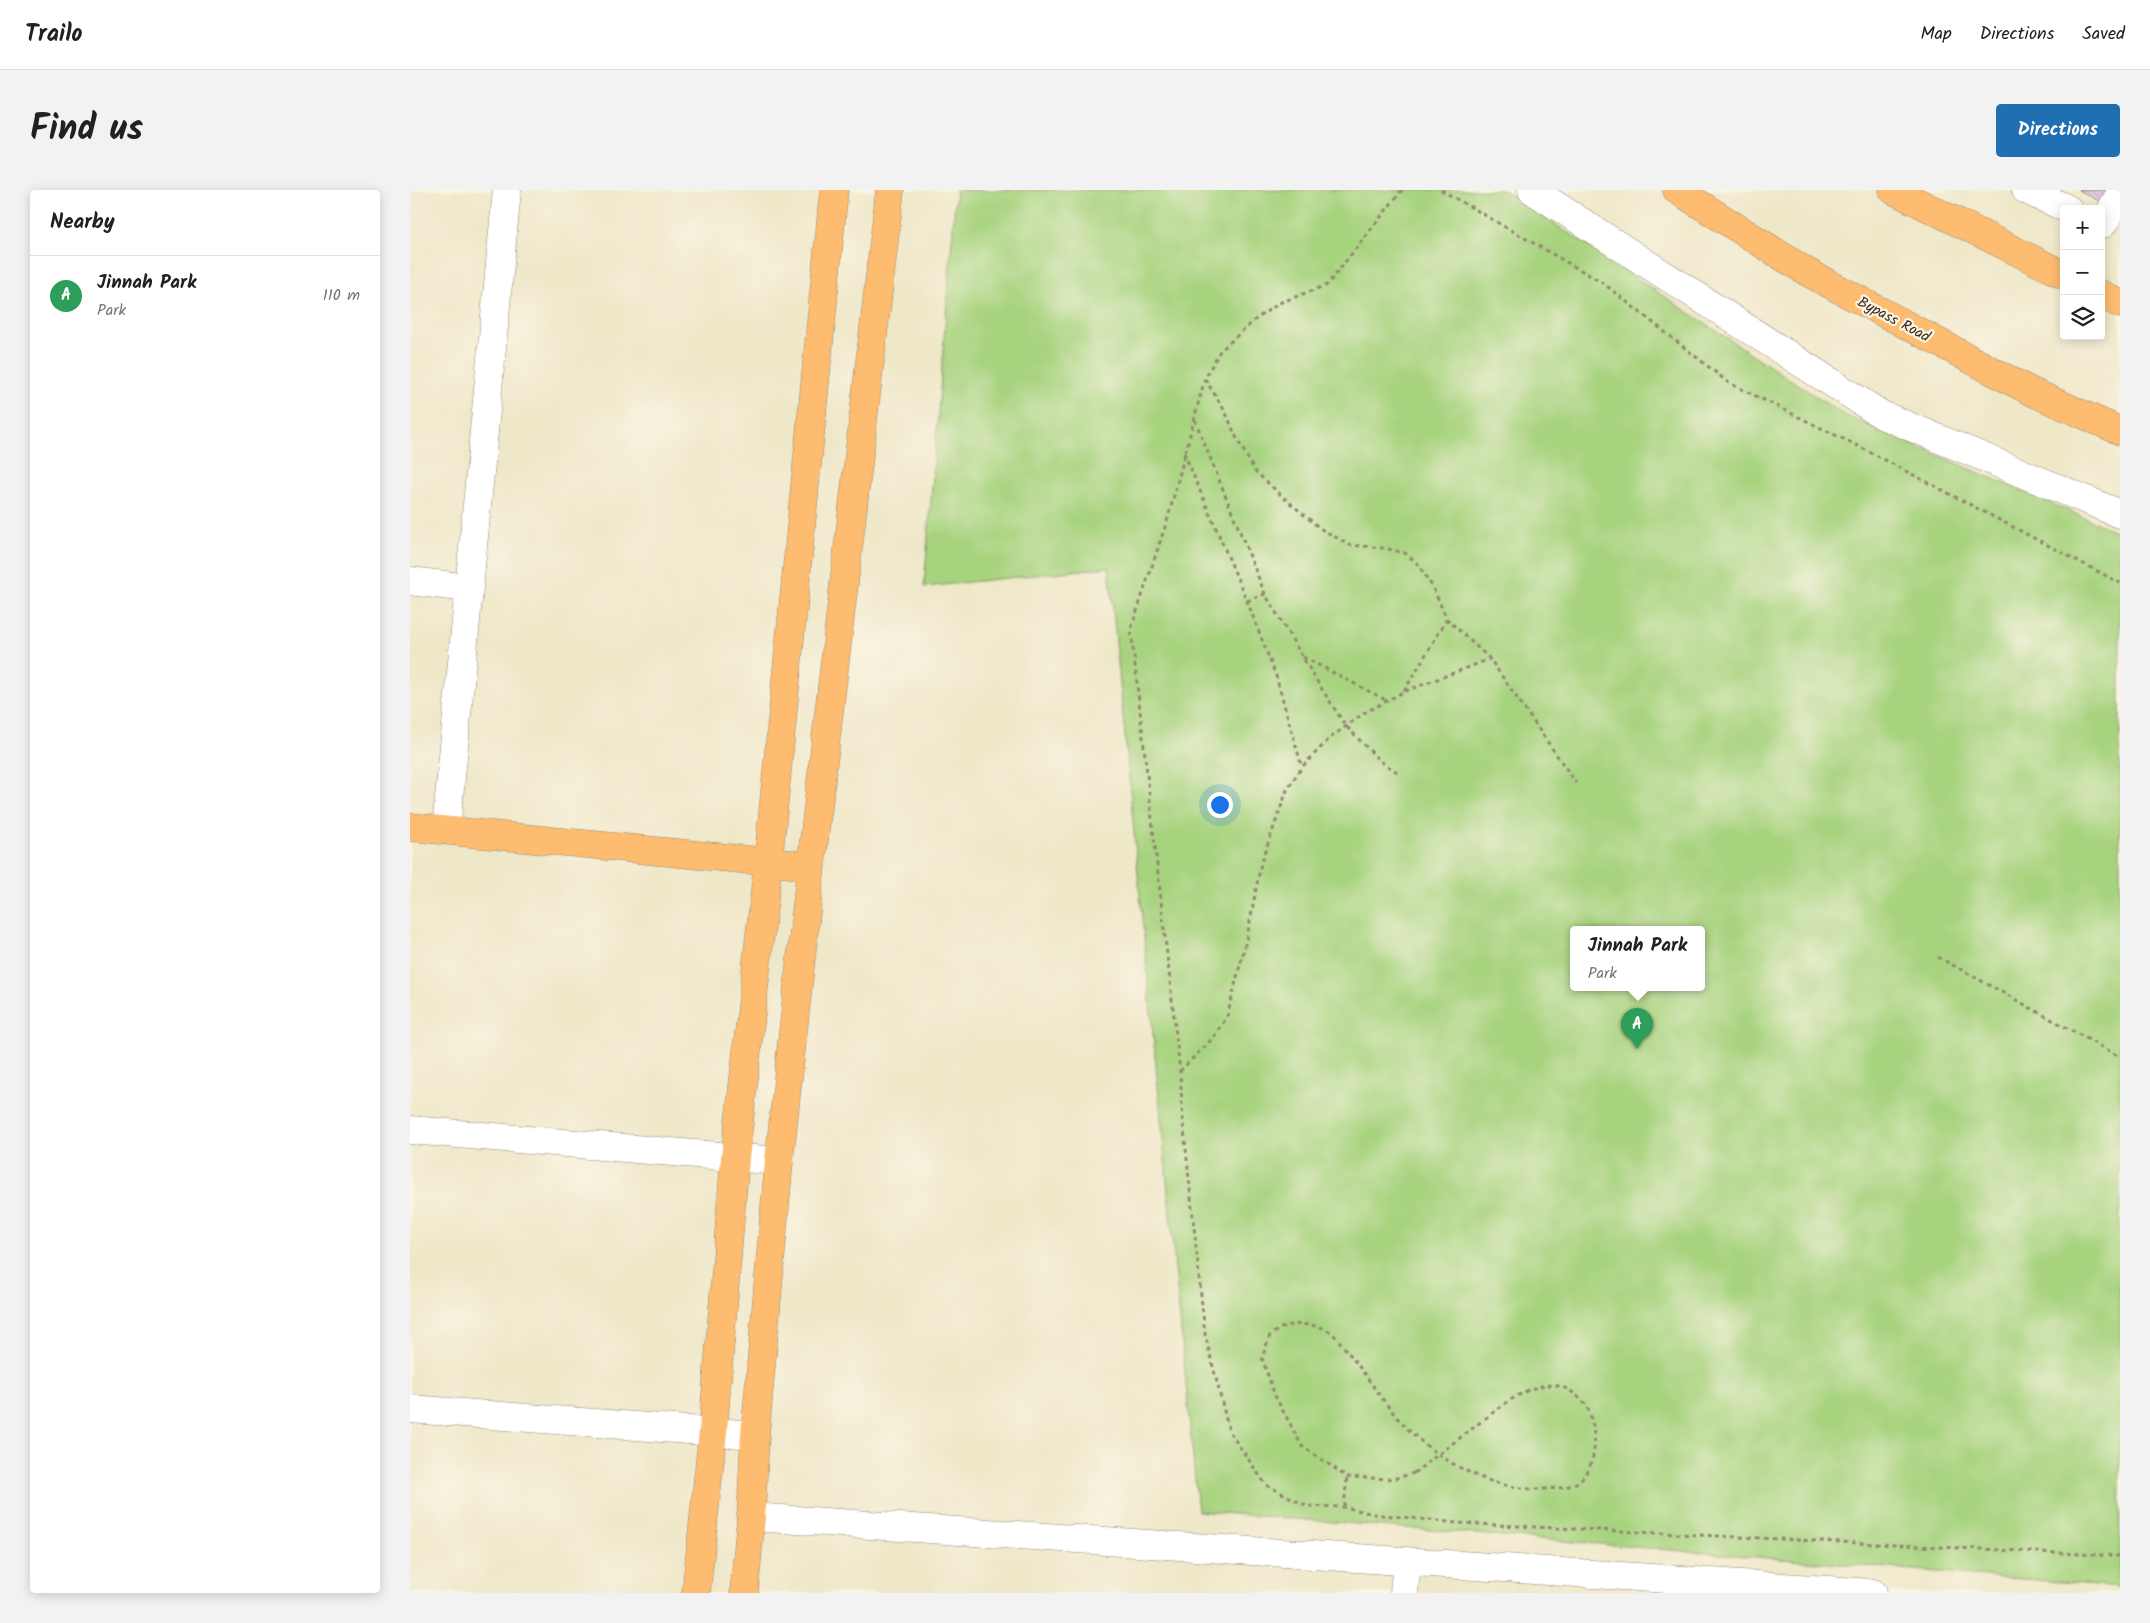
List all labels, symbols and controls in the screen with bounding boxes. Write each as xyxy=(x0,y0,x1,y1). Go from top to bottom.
text: Trailo xyxy=(25,15,83,54)
text: Map xyxy=(1920,20,1952,49)
text: Directions xyxy=(1980,20,2054,49)
text: Saved xyxy=(2082,20,2125,49)
text: Find us xyxy=(30,102,143,158)
button: Directions xyxy=(1996,104,2120,157)
map controls xyxy=(2060,205,2105,340)
button: + xyxy=(2060,205,2105,250)
text: Nearby xyxy=(50,206,115,239)
button: − xyxy=(2060,250,2105,295)
text: Jinnah Park xyxy=(97,268,196,298)
text: A xyxy=(61,283,71,308)
text: 110 m xyxy=(323,283,360,308)
street label: Bypass Road xyxy=(1853,291,1935,349)
button: layers xyxy=(2060,295,2105,340)
text: Park xyxy=(97,298,126,323)
your location xyxy=(1207,792,1233,818)
popup xyxy=(1570,926,1705,991)
text: Jinnah Park xyxy=(1588,931,1687,961)
text: Park xyxy=(1588,961,1617,986)
pin: A xyxy=(1621,1008,1653,1049)

